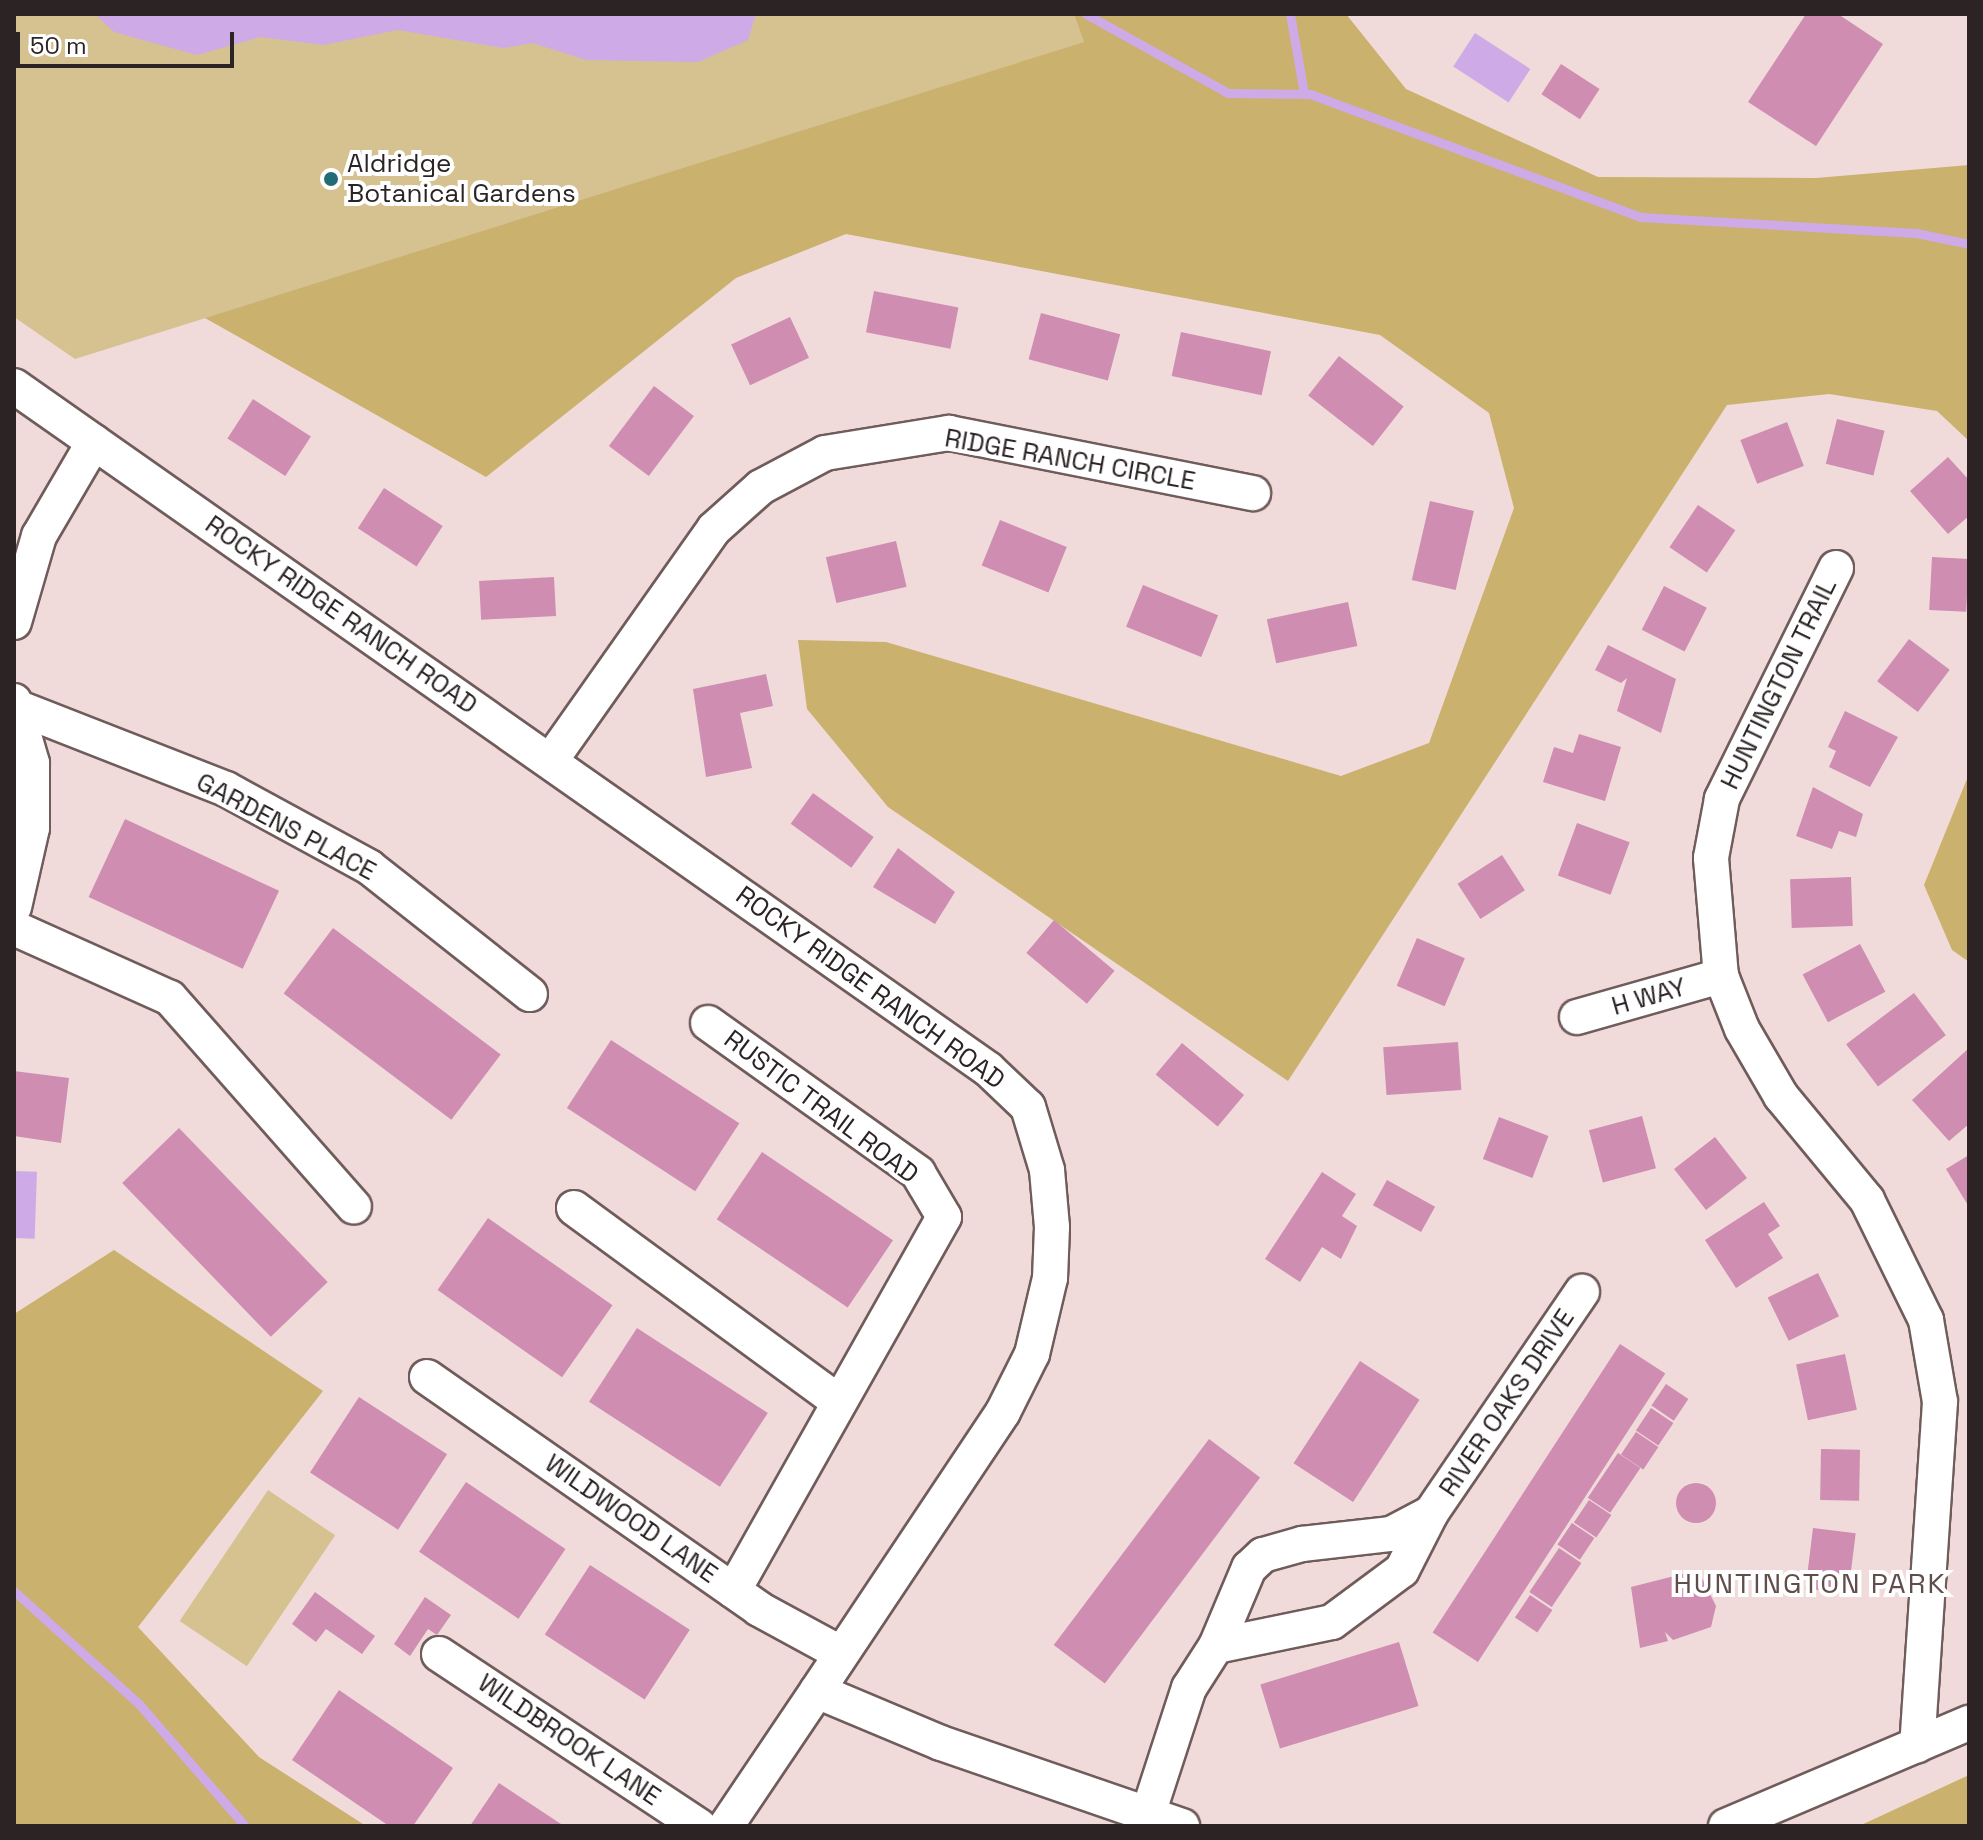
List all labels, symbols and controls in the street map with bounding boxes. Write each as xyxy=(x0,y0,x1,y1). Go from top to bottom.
scale bar xyxy=(20,16,238,66)
text: 50 m xyxy=(30,30,87,61)
place label: Aldridge Botanical Gardens xyxy=(347,148,576,210)
marker: Aldridge Botanical Gardens xyxy=(322,170,340,188)
street label: RIDGE RANCH CIRCLE xyxy=(942,423,1198,497)
street label: ROCKY RIDGE RANCH ROAD xyxy=(199,509,483,721)
street label: HUNTINGTON TRAIL xyxy=(1714,573,1844,795)
street label: GARDENS PLACE xyxy=(191,767,381,887)
street label: ROCKY RIDGE RANCH ROAD xyxy=(729,880,1011,1096)
street label: H WAY xyxy=(1608,972,1690,1022)
street label: RUSTIC TRAIL ROAD xyxy=(717,1023,925,1191)
street label: RIVER OAKS DRIVE xyxy=(1433,1303,1581,1503)
street label: WILDWOOD LANE xyxy=(539,1448,723,1590)
district label: HUNTINGTON PARK xyxy=(1674,1566,1946,1600)
street label: WILDBROOK LANE xyxy=(472,1667,666,1813)

